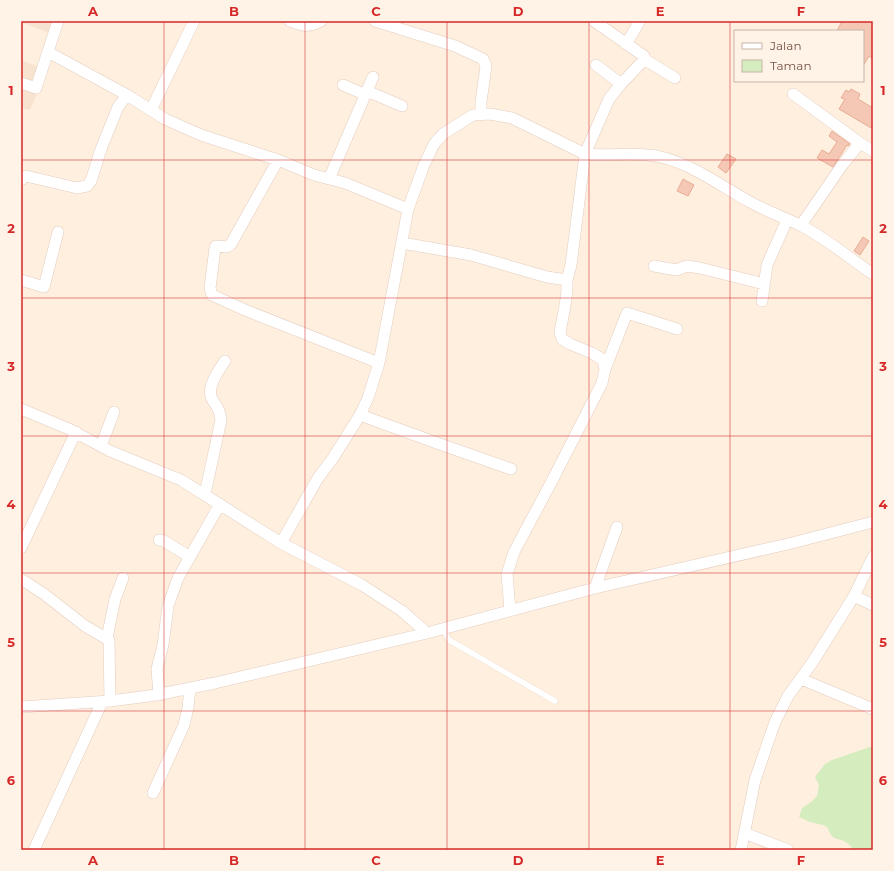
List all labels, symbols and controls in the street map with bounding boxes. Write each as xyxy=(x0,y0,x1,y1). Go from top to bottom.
text: A xyxy=(87,3,99,19)
text: B xyxy=(229,3,239,19)
text: C xyxy=(371,3,381,19)
text: D xyxy=(513,3,524,19)
text: E xyxy=(656,3,665,19)
text: F xyxy=(797,3,805,19)
legend xyxy=(734,30,864,82)
text: Jalan xyxy=(769,38,802,53)
text: Taman xyxy=(770,58,812,73)
text: 1 xyxy=(8,82,14,98)
text: 1 xyxy=(880,82,886,98)
text: 2 xyxy=(7,220,15,236)
text: 2 xyxy=(879,220,887,236)
text: 3 xyxy=(6,358,15,374)
text: 3 xyxy=(878,358,887,374)
text: 4 xyxy=(7,496,16,512)
text: 4 xyxy=(879,496,888,512)
text: 5 xyxy=(7,634,15,650)
text: 5 xyxy=(879,634,887,650)
text: 6 xyxy=(7,772,16,788)
text: 6 xyxy=(879,772,888,788)
text: A xyxy=(87,852,99,868)
text: B xyxy=(229,852,239,868)
text: C xyxy=(371,852,381,868)
text: D xyxy=(513,852,524,868)
text: E xyxy=(656,852,665,868)
text: F xyxy=(797,852,805,868)

